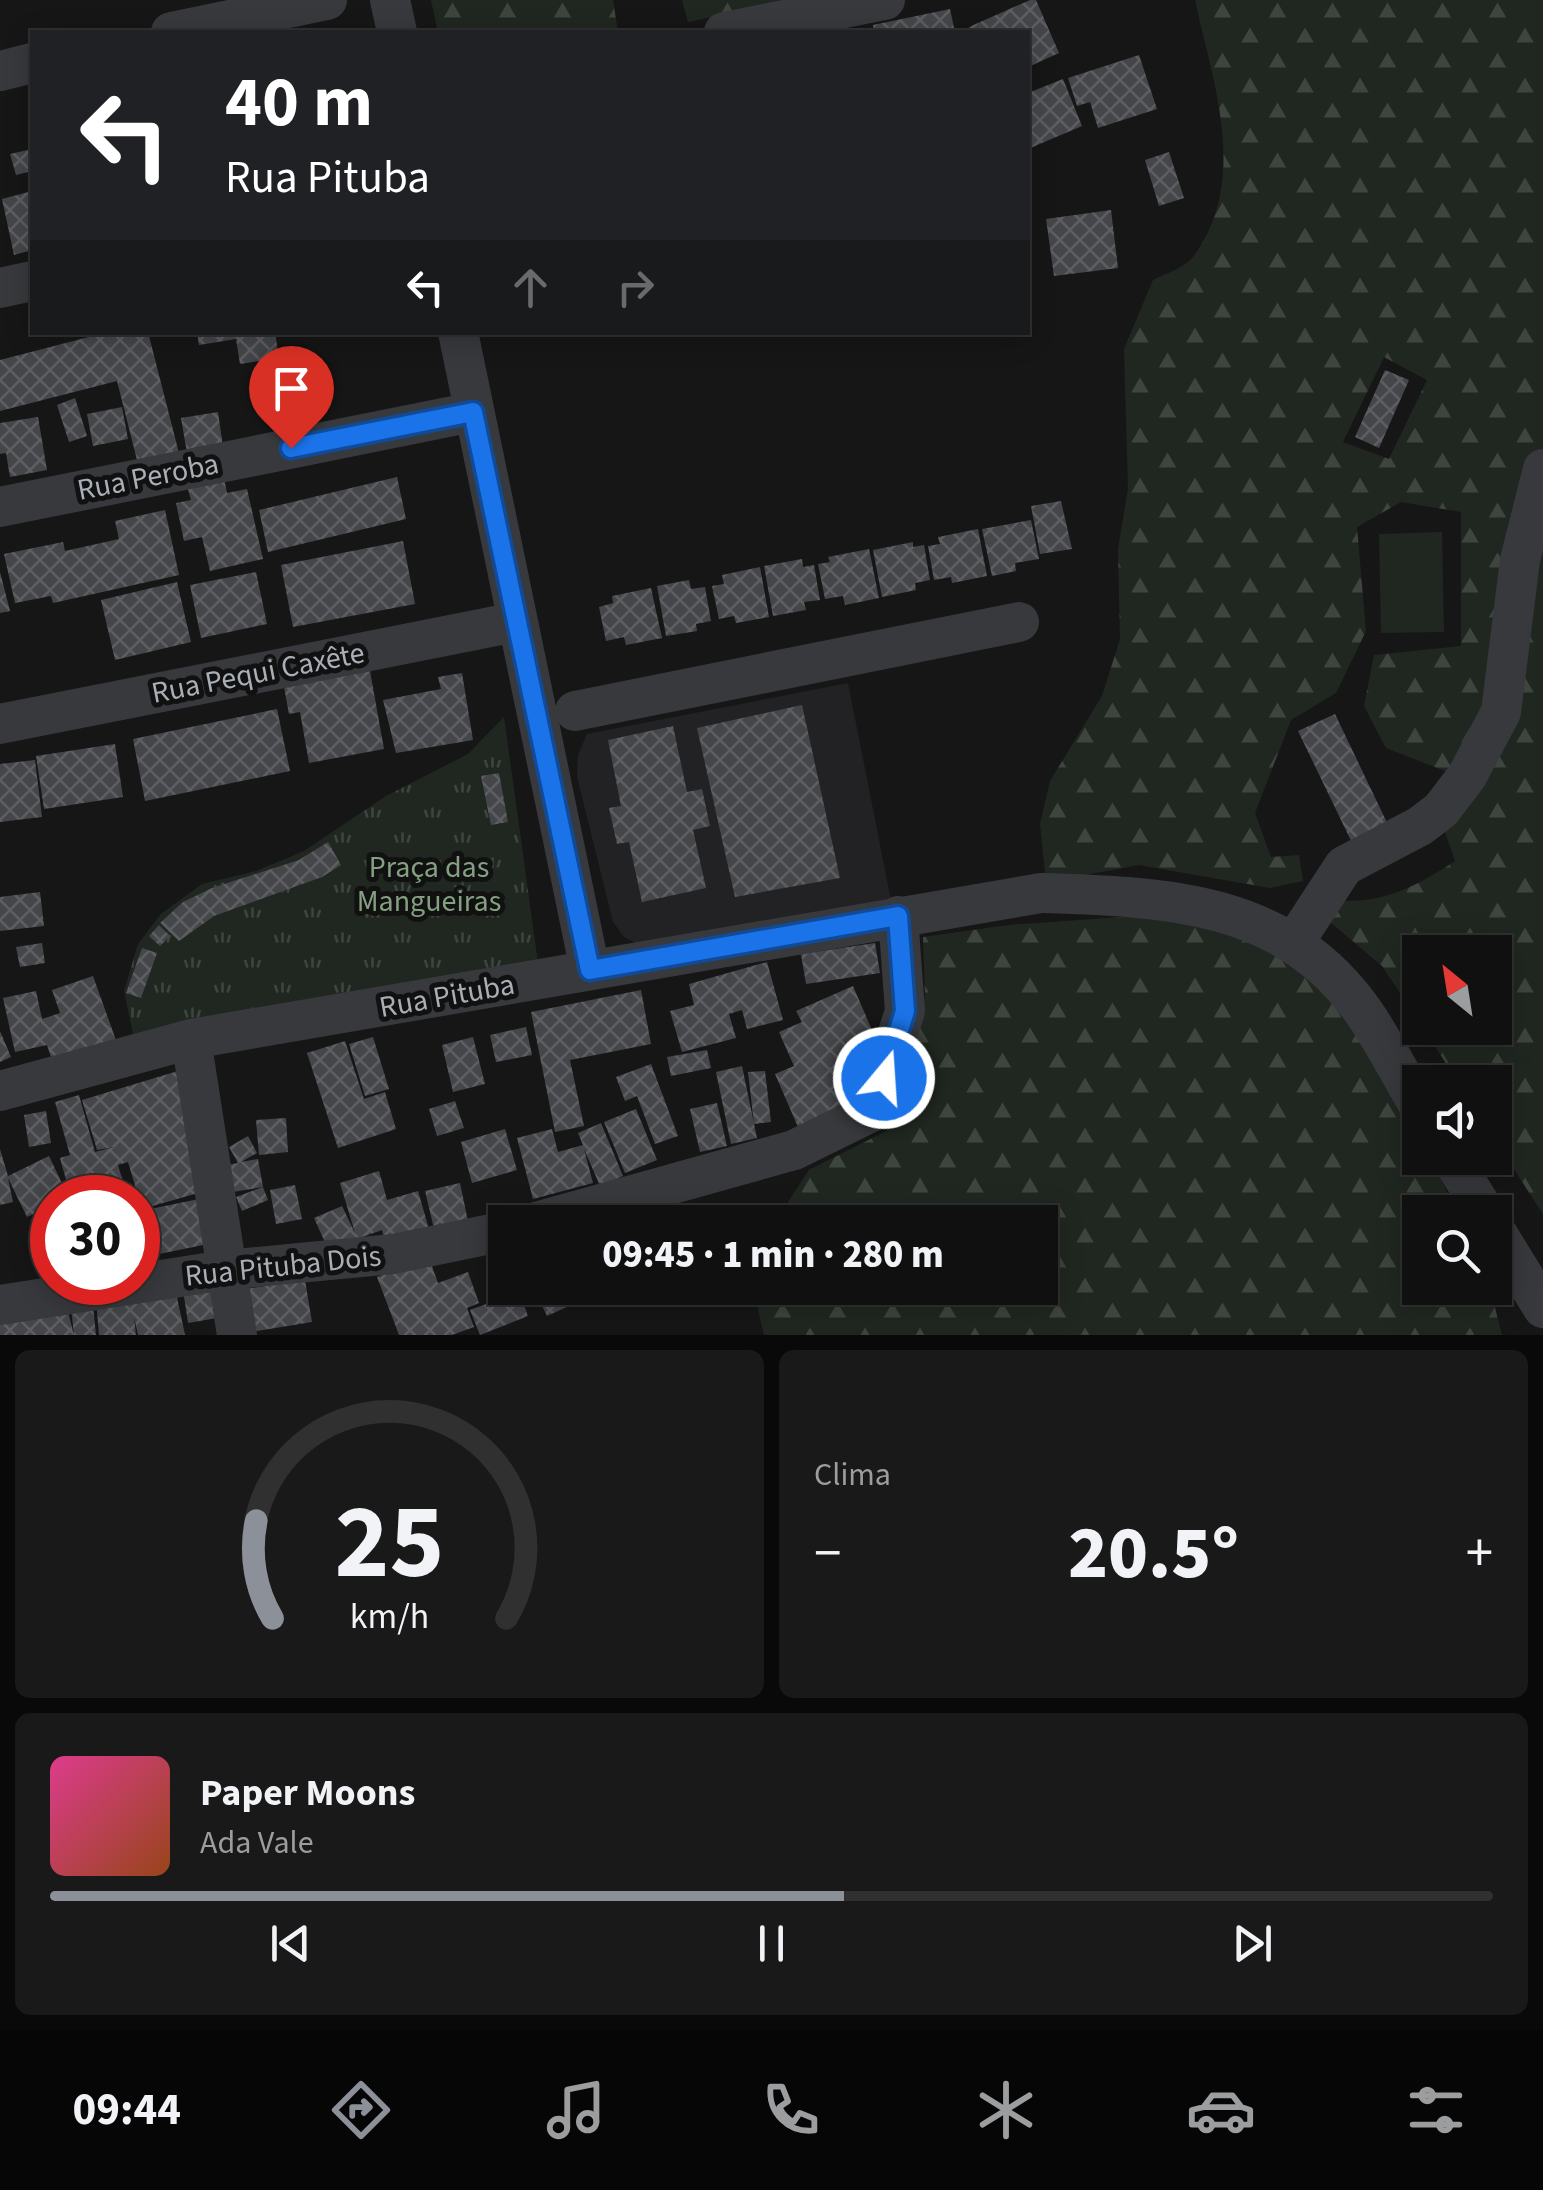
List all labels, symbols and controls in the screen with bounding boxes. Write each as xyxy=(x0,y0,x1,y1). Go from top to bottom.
text: 40 m xyxy=(225,53,373,153)
icon: left xyxy=(60,70,190,200)
text: Rua Pituba xyxy=(225,146,430,210)
icon: left xyxy=(398,260,453,315)
icon: ahead xyxy=(503,260,558,315)
icon: right xyxy=(608,260,663,315)
pin xyxy=(249,346,334,449)
icon: arrive xyxy=(264,361,319,416)
street label: Rua Peroba xyxy=(74,442,222,512)
street label: Rua Pequi Caxête xyxy=(148,631,368,715)
park label: Praça das Mangueiras xyxy=(357,846,501,923)
north arrow xyxy=(1402,935,1512,1045)
map controls xyxy=(1402,935,1512,1305)
street label: Rua Pituba xyxy=(376,963,518,1029)
position arrow xyxy=(832,1026,936,1130)
button: sound xyxy=(1402,1065,1512,1175)
speed limit sign: 30 xyxy=(30,1175,160,1305)
button: search xyxy=(1402,1195,1512,1305)
text: 09:45 · 1 min · 280 m xyxy=(602,1228,944,1282)
street label: Rua Pituba Dois xyxy=(183,1234,383,1298)
text: Clima xyxy=(814,1452,891,1498)
text: 25 xyxy=(335,1470,444,1618)
text: 20.5° xyxy=(1068,1500,1239,1607)
text: − xyxy=(814,1515,841,1593)
text: + xyxy=(1466,1515,1493,1593)
text: km/h xyxy=(350,1591,429,1642)
text: Paper Moons xyxy=(200,1766,415,1820)
text: Ada Vale xyxy=(200,1820,314,1866)
icon: previous xyxy=(263,1916,318,1971)
icon: pause xyxy=(744,1916,799,1971)
icon: next xyxy=(1225,1916,1280,1971)
icon: directions xyxy=(326,2075,396,2145)
icon: music xyxy=(541,2075,611,2145)
icon: phone xyxy=(756,2075,826,2145)
icon: climate xyxy=(971,2075,1041,2145)
icon: car xyxy=(1186,2075,1256,2145)
icon: filters xyxy=(1401,2075,1471,2145)
text: 09:44 xyxy=(72,2078,181,2142)

